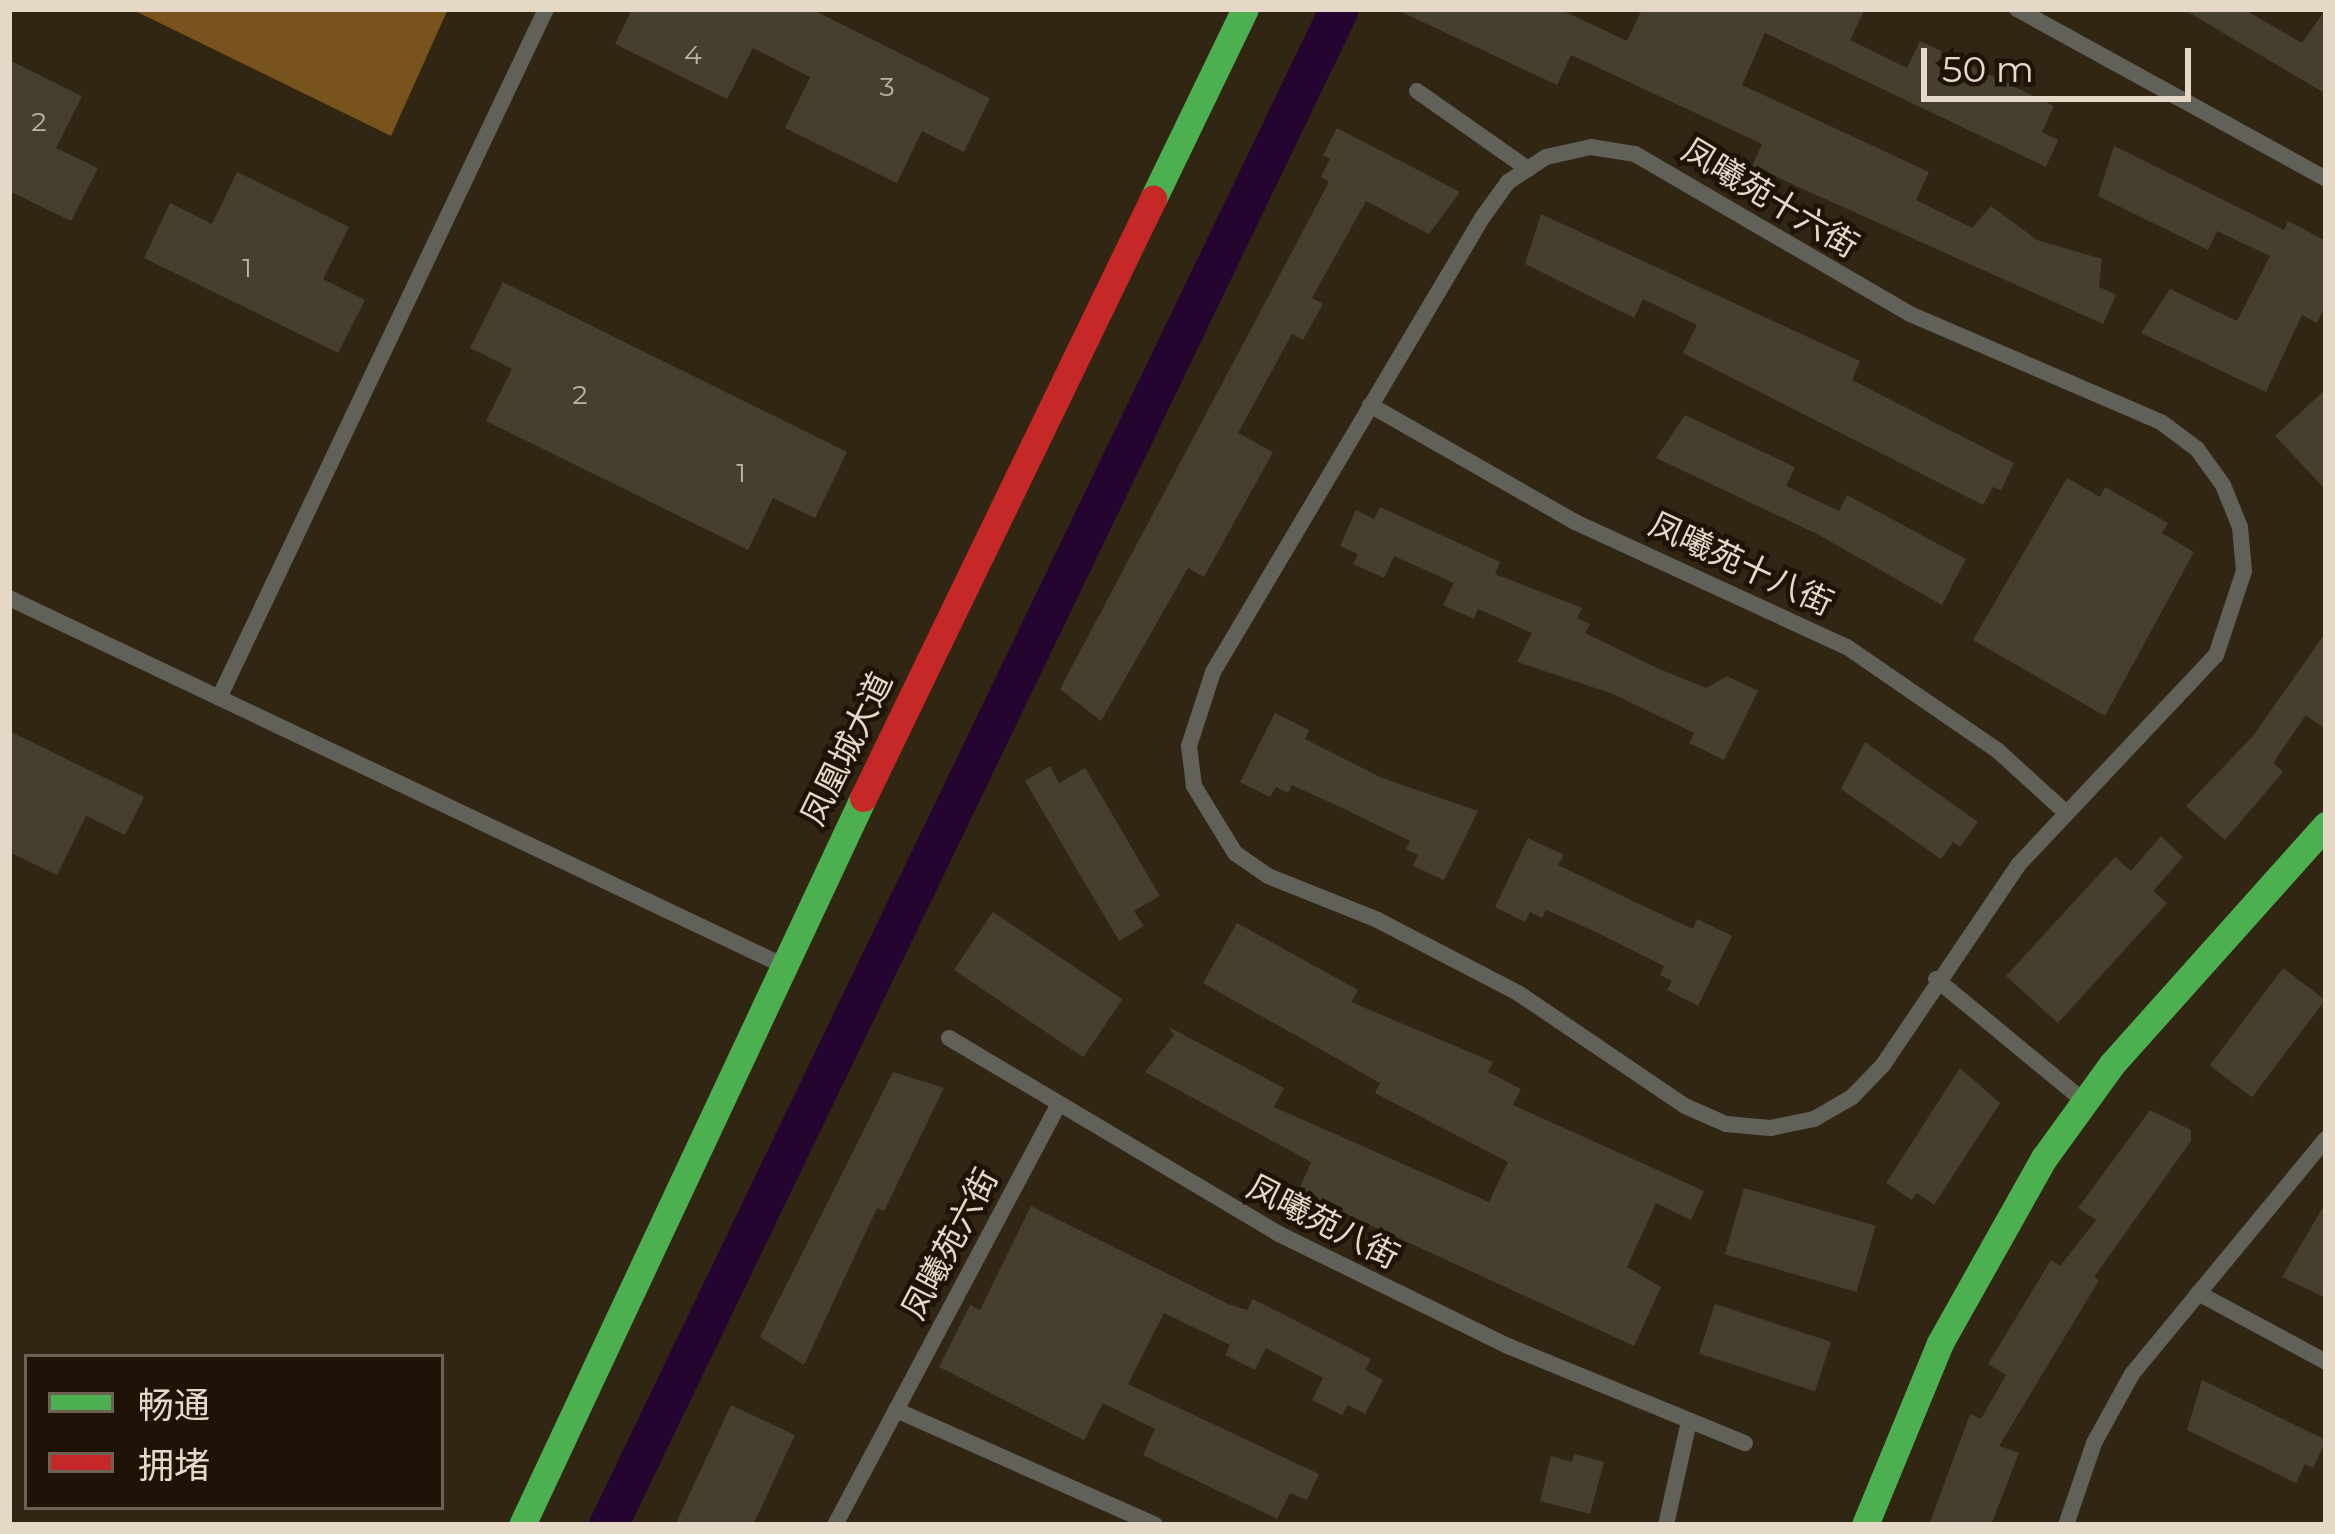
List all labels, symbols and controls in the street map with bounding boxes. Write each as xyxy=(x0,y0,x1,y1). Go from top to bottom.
scale bar xyxy=(1927,24,2197,98)
house number: 4 xyxy=(684,39,702,71)
text: 50 m xyxy=(1942,47,2034,91)
house number: 3 xyxy=(879,71,895,103)
house number: 2 xyxy=(31,106,47,138)
street label: 凤曦苑十六街 xyxy=(1675,130,1865,266)
house number: 1 xyxy=(242,252,252,284)
house number: 2 xyxy=(572,379,588,411)
house number: 1 xyxy=(736,457,746,489)
street label: 凤曦苑十八街 xyxy=(1643,504,1839,624)
street label: 凤凰城大道 xyxy=(793,666,901,832)
street label: 凤曦苑六街 xyxy=(894,1162,1006,1326)
street label: 凤曦苑八街 xyxy=(1241,1167,1405,1277)
legend xyxy=(24,1354,444,1510)
text: 畅通 xyxy=(138,1383,210,1427)
text: 拥堵 xyxy=(138,1443,210,1487)

